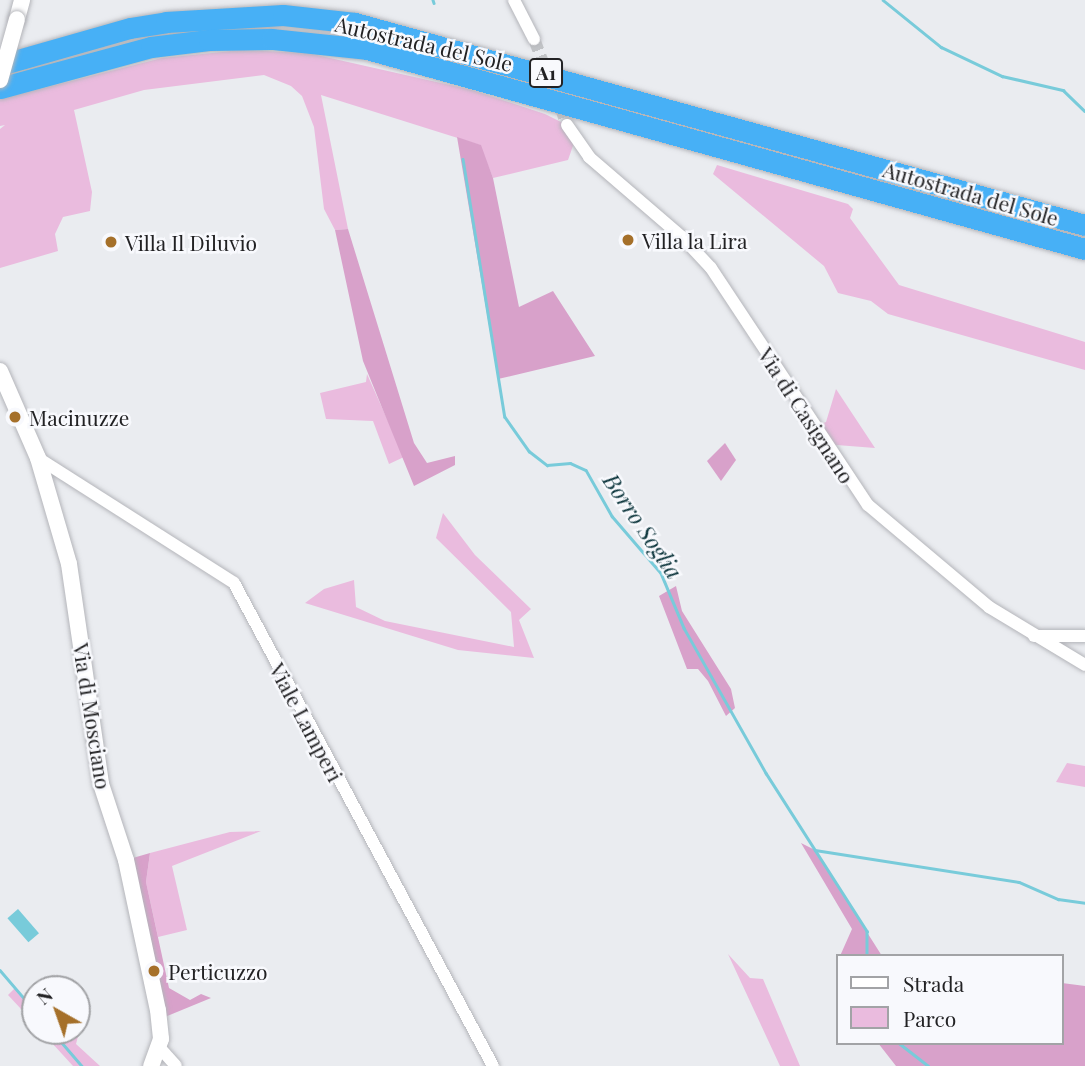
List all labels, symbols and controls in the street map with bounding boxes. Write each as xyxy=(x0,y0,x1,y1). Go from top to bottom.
street label: Autostrada del Sole xyxy=(333,10,515,76)
road number: A1 xyxy=(528,58,564,88)
street label: Autostrada del Sole xyxy=(880,156,1062,230)
place label: Villa la Lira xyxy=(642,227,748,253)
place label: Villa Il Diluvio xyxy=(125,229,257,255)
marker: Villa la Lira xyxy=(620,232,636,248)
marker: Villa Il Diluvio xyxy=(103,234,119,250)
street label: Via di Casignano xyxy=(754,342,860,488)
place label: Macinuzze xyxy=(29,404,129,430)
marker: Macinuzze xyxy=(7,409,23,425)
water label: Borro Soglia xyxy=(598,468,688,584)
street label: Via di Mosciano xyxy=(69,641,117,791)
street label: Viale Lamperi xyxy=(265,658,349,786)
legend xyxy=(836,954,1064,1045)
place label: Perticuzzo xyxy=(168,958,268,984)
marker: Perticuzzo xyxy=(146,963,162,979)
text: Strada xyxy=(903,969,964,997)
north arrow xyxy=(21,975,91,1045)
text: N xyxy=(30,981,57,1010)
text: Parco xyxy=(903,1004,956,1032)

